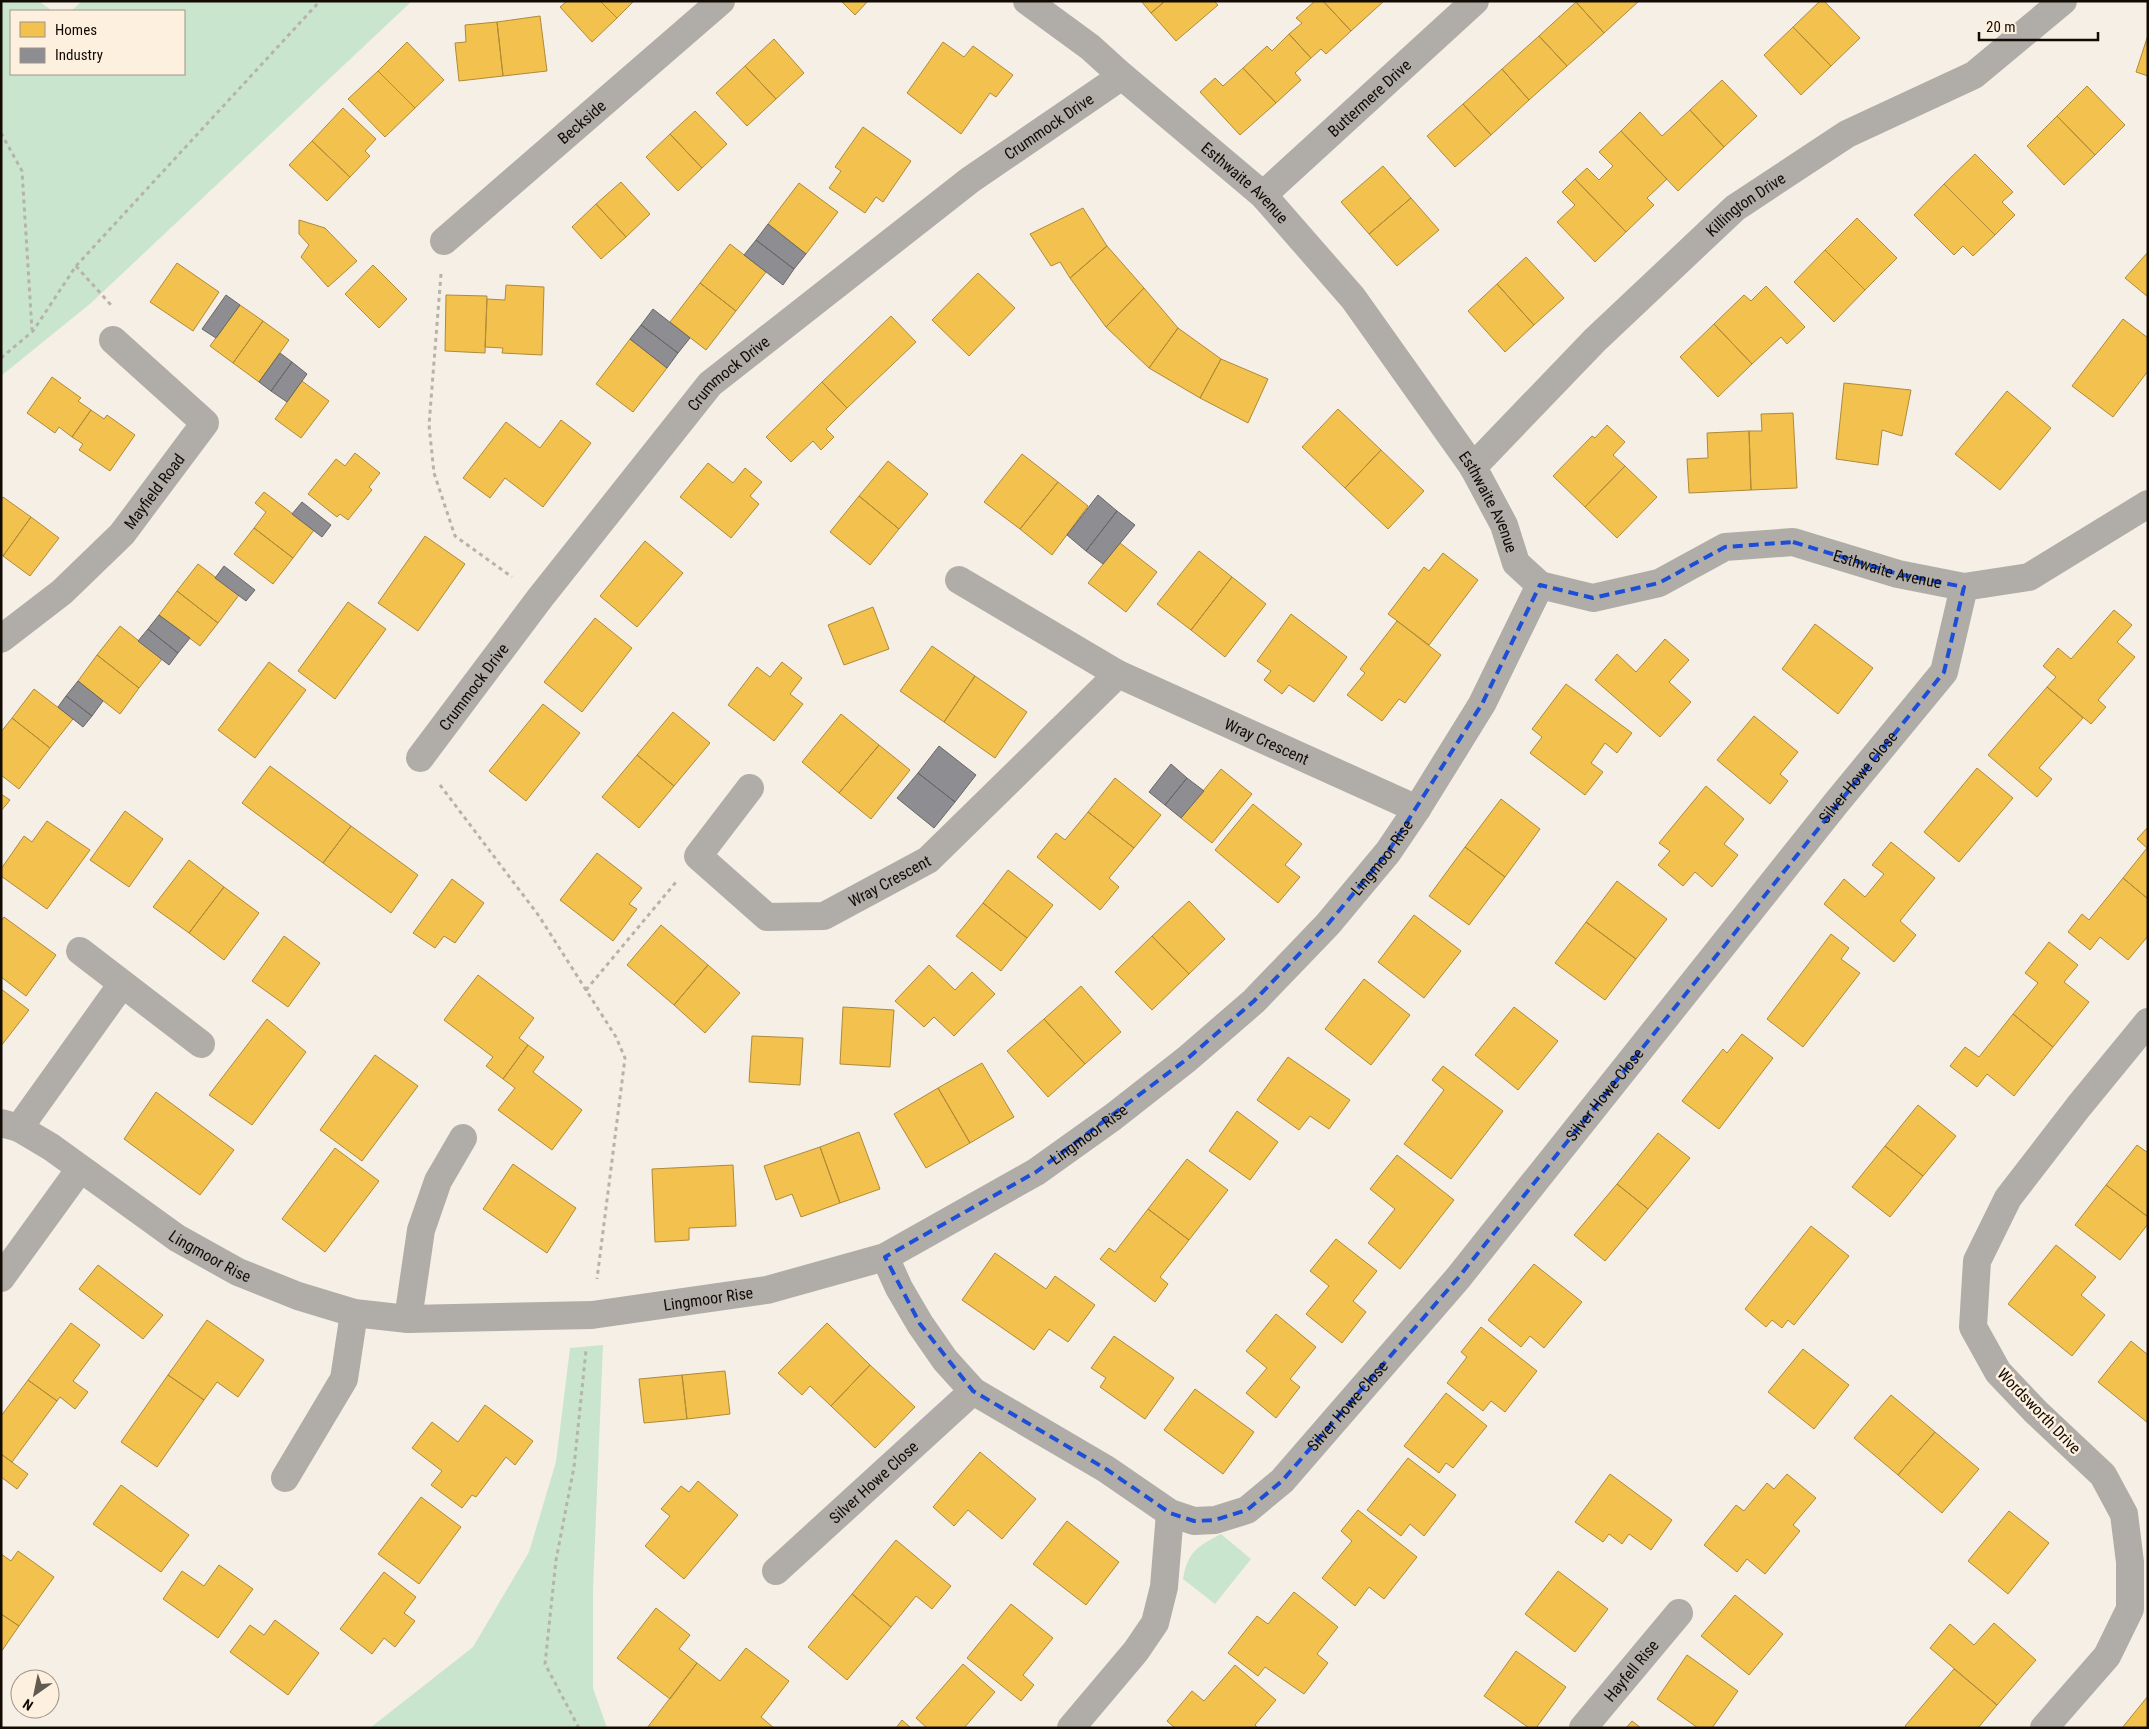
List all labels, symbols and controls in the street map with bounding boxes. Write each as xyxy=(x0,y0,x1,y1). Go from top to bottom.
legend xyxy=(10,10,185,75)
scale bar xyxy=(1979,10,2098,42)
text: 20 m xyxy=(1986,18,2016,36)
text: Homes xyxy=(55,21,97,39)
text: Industry xyxy=(55,46,103,64)
street label: Buttermere Drive xyxy=(1324,55,1415,140)
street label: Crummock Drive xyxy=(1000,89,1097,163)
street label: Beckside xyxy=(554,96,609,148)
street label: Esthwaite Avenue xyxy=(1198,138,1293,227)
street label: Killington Drive xyxy=(1702,168,1789,240)
street label: Crummock Drive xyxy=(683,332,773,414)
street label: Esthwaite Avenue xyxy=(1455,447,1522,555)
street label: Mayfield Road xyxy=(120,450,188,532)
street label: Esthwaite Avenue xyxy=(1831,545,1943,592)
street label: Crummock Drive xyxy=(435,639,512,734)
street label: Wray Crescent xyxy=(1222,714,1312,769)
street label: Silver Howe Close xyxy=(1814,727,1901,827)
street label: Lingmoor Rise xyxy=(1347,816,1417,899)
street label: Wray Crescent xyxy=(845,851,934,911)
street label: Silver Howe Close xyxy=(1562,1044,1647,1145)
street label: Lingmoor Rise xyxy=(1046,1100,1131,1168)
street label: Lingmoor Rise xyxy=(165,1226,254,1286)
street label: Lingmoor Rise xyxy=(662,1283,754,1314)
street label: Silver Howe Close xyxy=(1303,1357,1392,1455)
street label: Wordsworth Drive xyxy=(1993,1364,2085,1458)
street label: Silver Howe Close xyxy=(825,1437,922,1527)
street label: Hayfell Rise xyxy=(1600,1636,1662,1705)
north arrow xyxy=(10,1669,60,1719)
text: N xyxy=(20,1696,36,1714)

